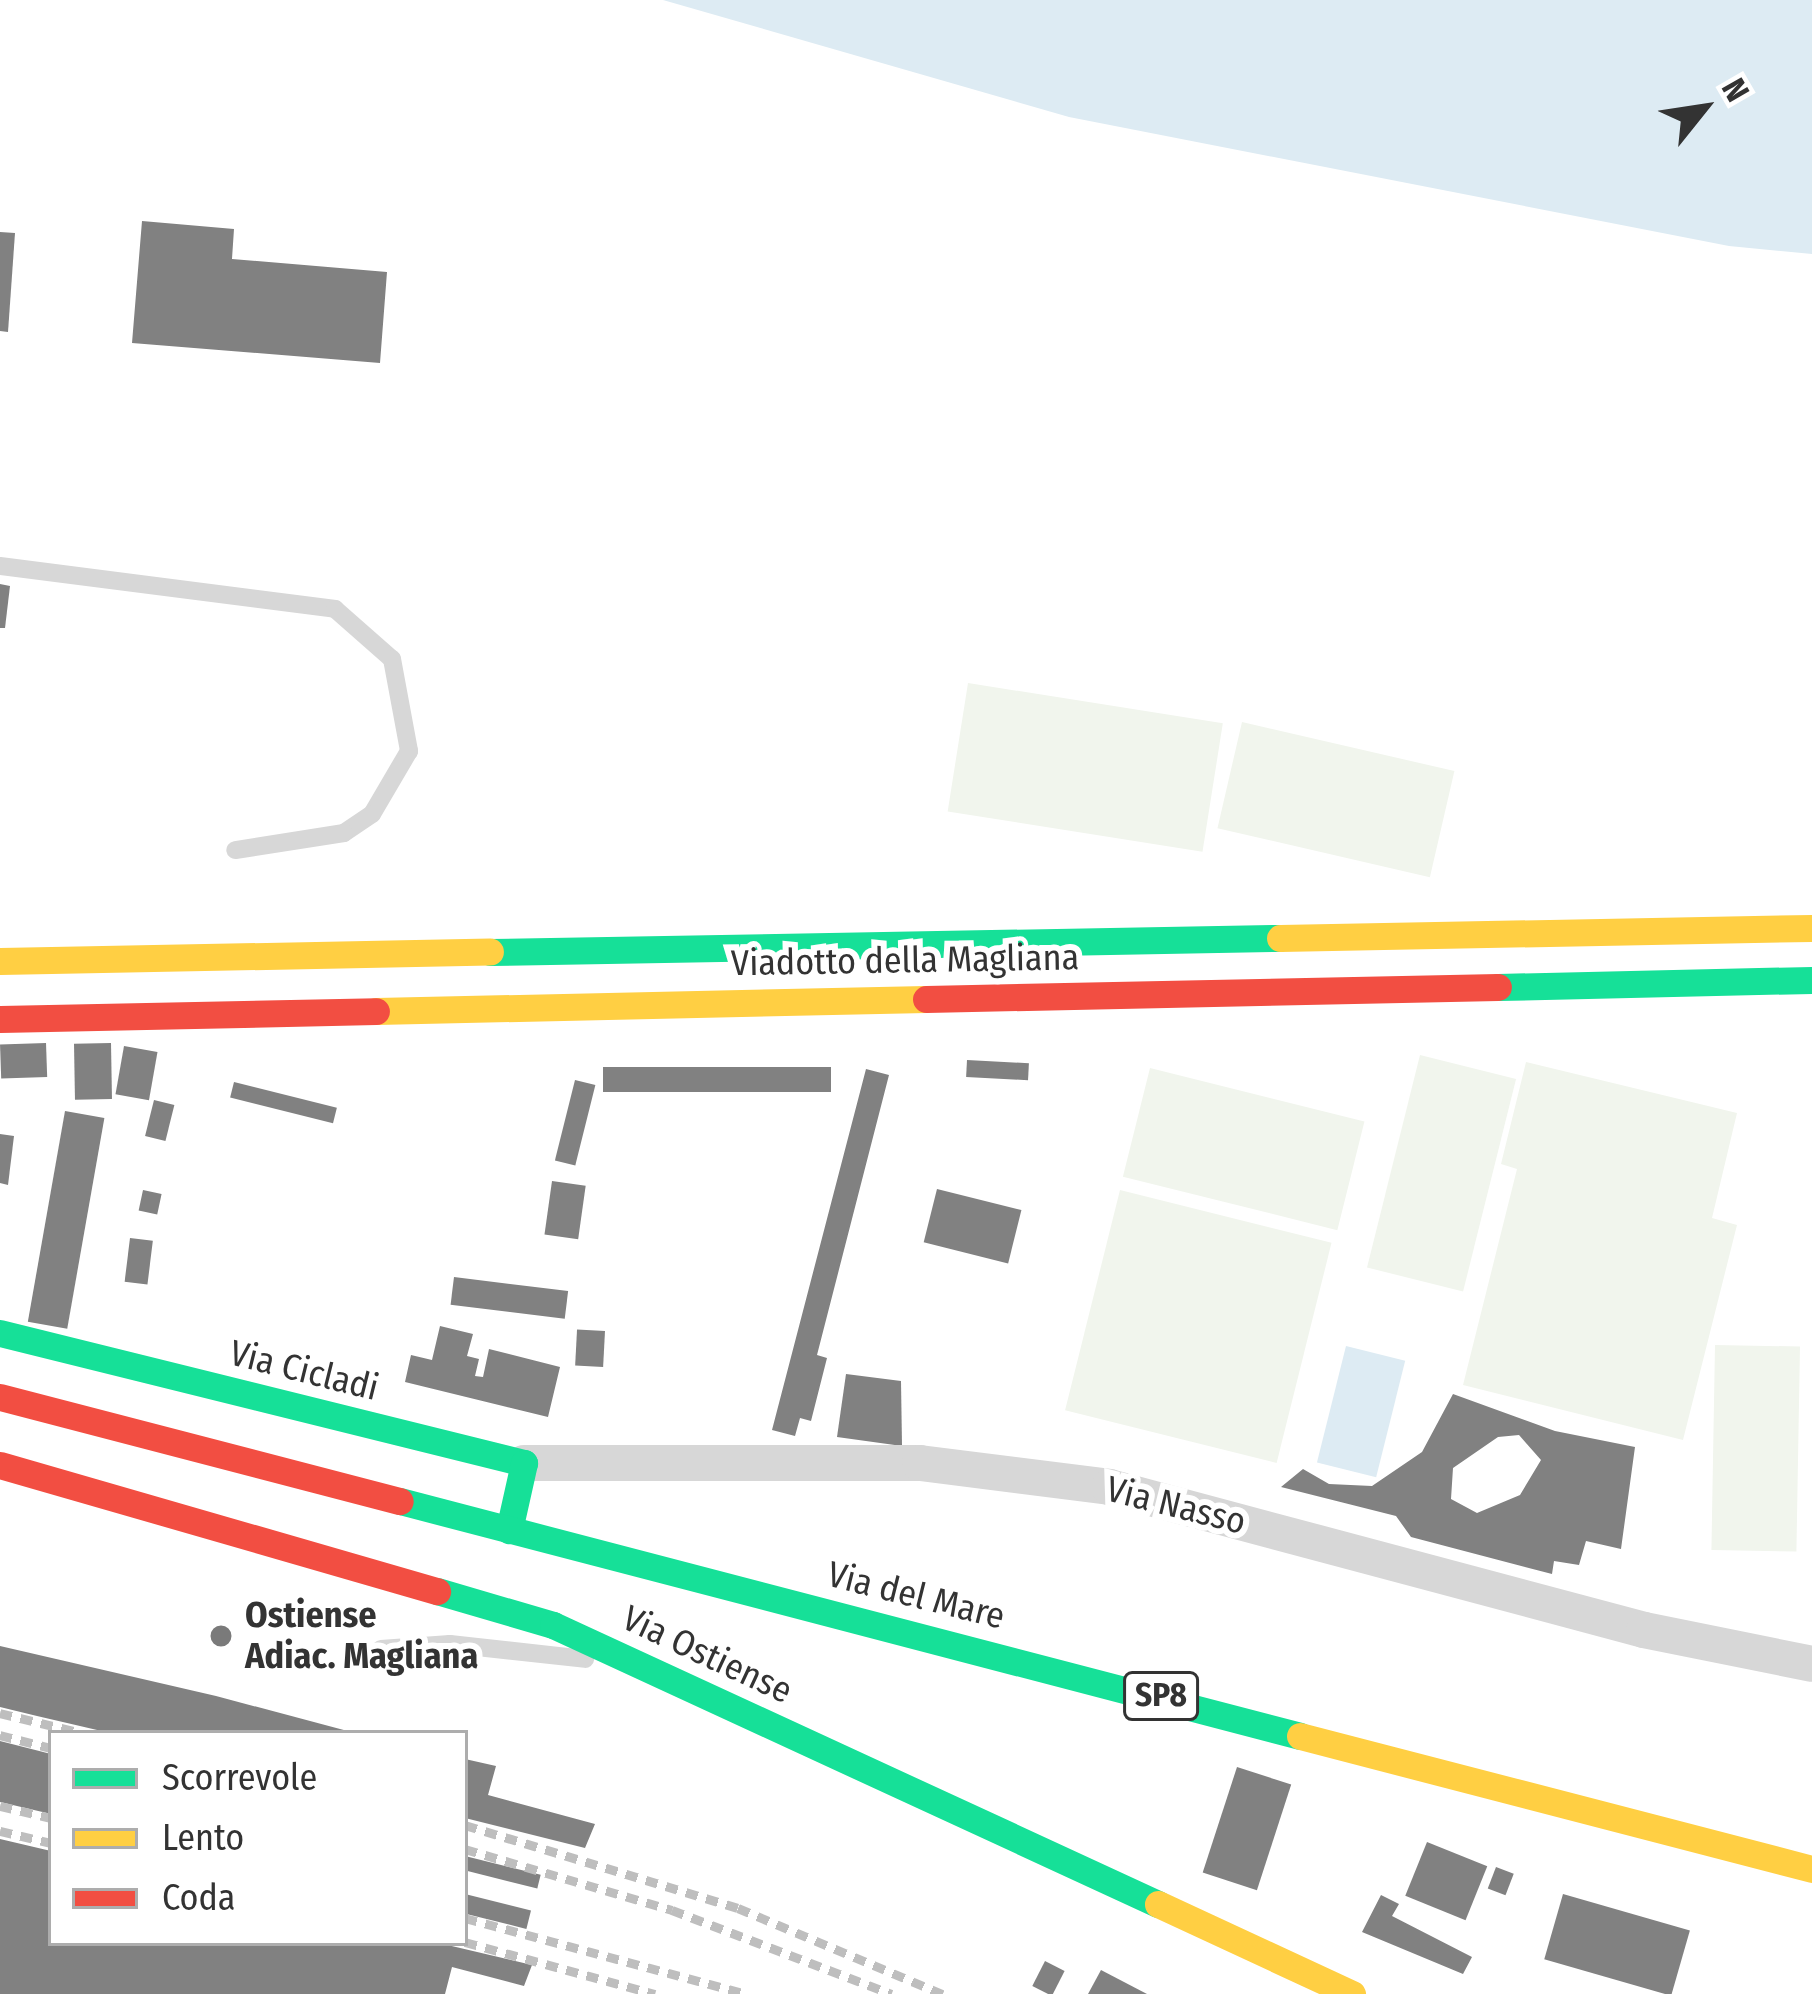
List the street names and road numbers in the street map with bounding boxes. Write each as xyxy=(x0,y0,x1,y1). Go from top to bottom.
street label: Viadotto della Magliana xyxy=(730,936,1080,986)
street label: Via Cicladi xyxy=(225,1332,383,1410)
street label: Via Nasso xyxy=(1102,1468,1250,1544)
street label: Via del Mare xyxy=(823,1553,1009,1639)
street label: Via Ostiense xyxy=(615,1597,799,1713)
road number: SP8 xyxy=(1122,1669,1200,1723)

